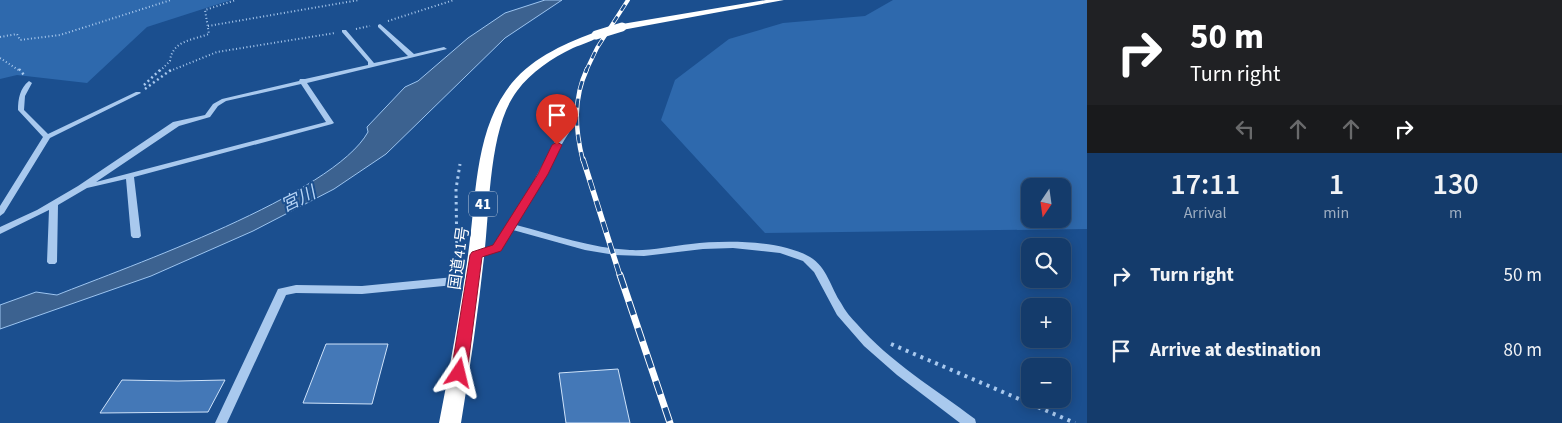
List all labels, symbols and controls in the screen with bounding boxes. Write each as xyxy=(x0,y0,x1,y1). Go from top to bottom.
text: 50 m xyxy=(1190,12,1264,62)
icon: right xyxy=(1107,20,1172,85)
text: Turn right xyxy=(1190,58,1280,90)
pin xyxy=(536,94,578,145)
icon: arrive xyxy=(543,101,571,129)
icon: left xyxy=(1231,115,1259,143)
icon: ahead xyxy=(1284,115,1312,143)
icon: ahead xyxy=(1337,115,1365,143)
icon: right xyxy=(1390,115,1418,143)
text: 17:11 xyxy=(1170,163,1240,206)
text: 1 xyxy=(1329,163,1344,206)
text: 130 xyxy=(1433,163,1479,206)
north arrow xyxy=(1021,178,1071,228)
map controls xyxy=(1021,178,1071,408)
water label: 宮川 xyxy=(277,179,322,219)
road number: 41 xyxy=(469,192,497,216)
text: Arrival xyxy=(1184,202,1227,224)
text: min xyxy=(1323,202,1349,224)
text: m xyxy=(1449,202,1462,224)
street label: 国道41号 xyxy=(444,225,474,291)
button: search xyxy=(1021,238,1071,288)
icon: right xyxy=(1107,262,1135,290)
text: Turn right xyxy=(1150,262,1234,289)
text: 50 m xyxy=(1504,262,1542,289)
button: + xyxy=(1021,298,1071,348)
icon: arrive xyxy=(1107,337,1135,365)
text: Arrive at destination xyxy=(1150,337,1321,364)
text: 80 m xyxy=(1504,337,1542,364)
position arrow xyxy=(432,346,484,398)
button: − xyxy=(1021,358,1071,408)

